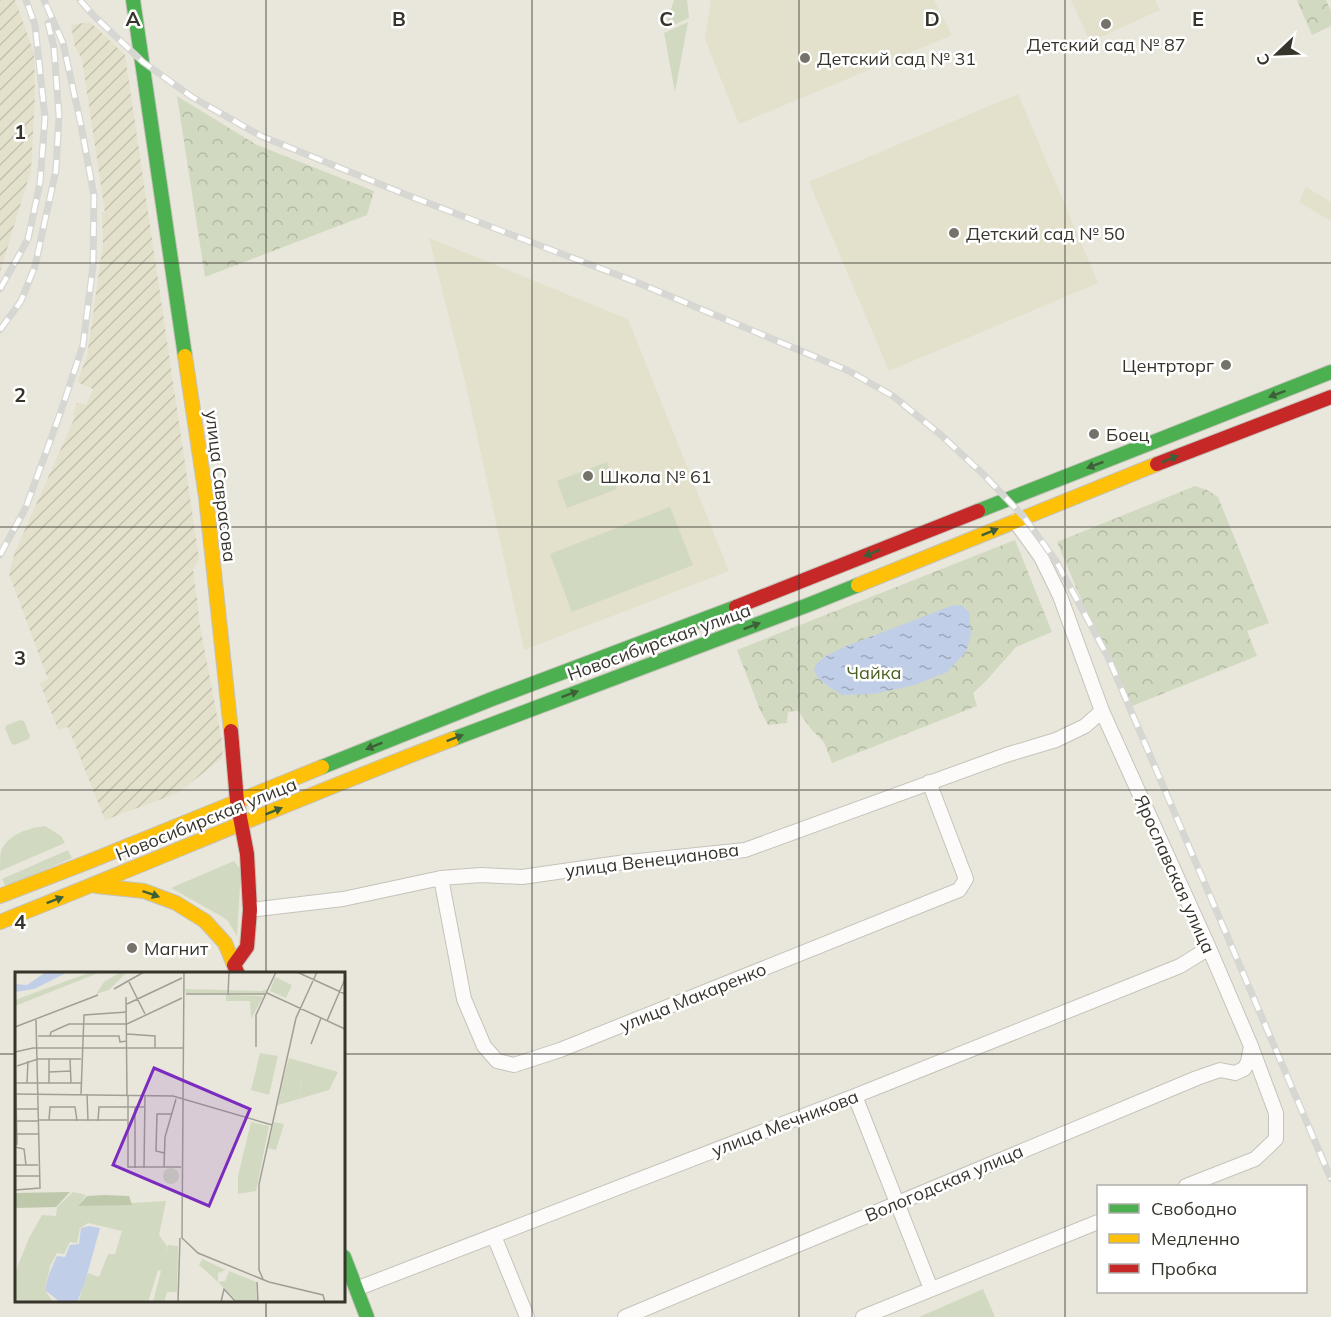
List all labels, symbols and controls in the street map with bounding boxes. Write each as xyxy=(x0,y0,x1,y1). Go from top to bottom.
text: A xyxy=(126,6,141,31)
text: B xyxy=(392,6,406,31)
text: C xyxy=(659,6,673,31)
text: D xyxy=(924,6,940,31)
text: E xyxy=(1192,6,1204,31)
marker: Детский сад № 87 xyxy=(1099,17,1113,31)
north arrow xyxy=(1247,24,1307,84)
place label: Детский сад № 87 xyxy=(1026,33,1186,56)
place label: Детский сад № 31 xyxy=(817,47,976,70)
marker: Детский сад № 31 xyxy=(798,51,812,65)
text: С xyxy=(1252,51,1275,69)
text: 1 xyxy=(14,119,26,144)
place label: Детский сад № 50 xyxy=(966,222,1125,245)
marker: Детский сад № 50 xyxy=(947,226,961,240)
place label: Центрторг xyxy=(1122,354,1214,377)
marker: Центрторг xyxy=(1219,358,1233,372)
text: 2 xyxy=(14,382,26,407)
one-way arrow xyxy=(1267,389,1285,399)
street label: улица Саврасова xyxy=(200,409,242,563)
place label: Боец xyxy=(1106,423,1150,446)
marker: Боец xyxy=(1087,427,1101,441)
one-way arrow xyxy=(1162,454,1180,464)
one-way arrow xyxy=(1086,461,1104,470)
place label: Школа № 61 xyxy=(600,465,712,488)
marker: Школа № 61 xyxy=(581,469,595,483)
one-way arrow xyxy=(981,527,999,537)
one-way arrow xyxy=(862,549,880,559)
street label: Новосибирская улица xyxy=(564,598,754,686)
one-way arrow xyxy=(744,621,762,631)
text: 3 xyxy=(14,645,26,670)
park label: Чайка xyxy=(847,661,901,684)
one-way arrow xyxy=(561,689,579,699)
one-way arrow xyxy=(446,733,464,742)
one-way arrow xyxy=(365,742,383,751)
street label: Новосибирская улица xyxy=(112,772,300,866)
street label: Ярославская улица xyxy=(1130,791,1220,957)
one-way arrow xyxy=(265,806,283,815)
street label: улица Венецианова xyxy=(564,838,740,882)
one-way arrow xyxy=(142,889,160,899)
one-way arrow xyxy=(46,895,64,905)
text: 4 xyxy=(14,909,26,934)
place label: Магнит xyxy=(144,937,209,960)
marker: Магнит xyxy=(125,941,139,955)
street label: улица Макаренко xyxy=(616,957,770,1037)
inset map xyxy=(15,972,345,1302)
street label: улица Мечникова xyxy=(708,1084,862,1162)
street label: Вологодская улица xyxy=(861,1139,1027,1227)
legend xyxy=(1097,1185,1307,1293)
text: Свободно xyxy=(1151,1197,1237,1220)
text: Медленно xyxy=(1151,1227,1240,1250)
text: Пробка xyxy=(1151,1257,1217,1280)

